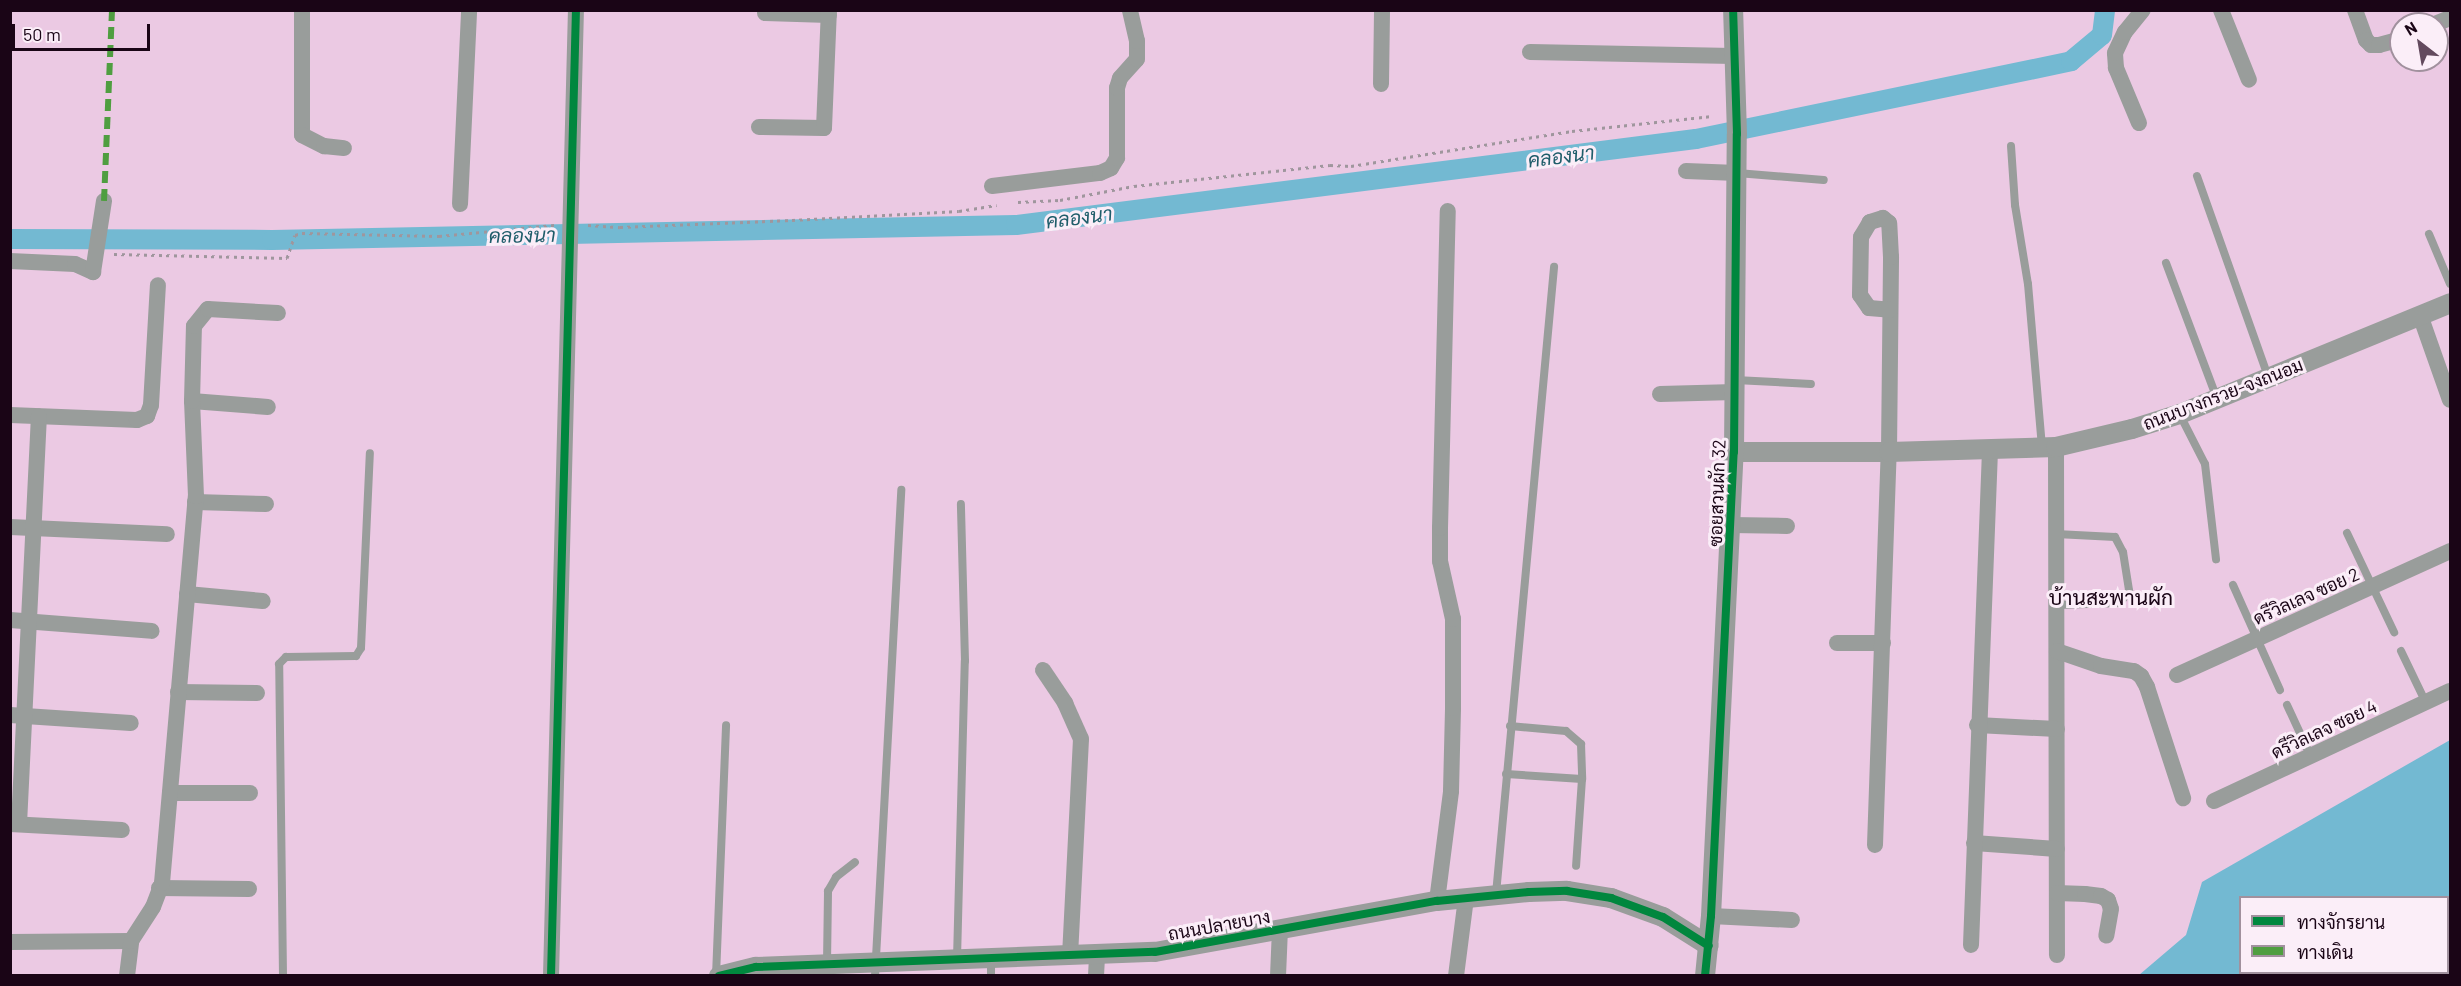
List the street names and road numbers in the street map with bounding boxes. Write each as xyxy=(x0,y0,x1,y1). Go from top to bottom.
street label: ถนนบางกรวย-จงถนอม xyxy=(2140,354,2306,434)
street label: ซอยสวนผัก 32 xyxy=(1704,439,1730,547)
street label: ดรีวิลเลจ ซอย 2 xyxy=(2250,563,2362,629)
street label: ดรีวิลเลจ ซอย 4 xyxy=(2268,695,2380,763)
street label: ถนนปลายบาง xyxy=(1166,905,1272,945)

